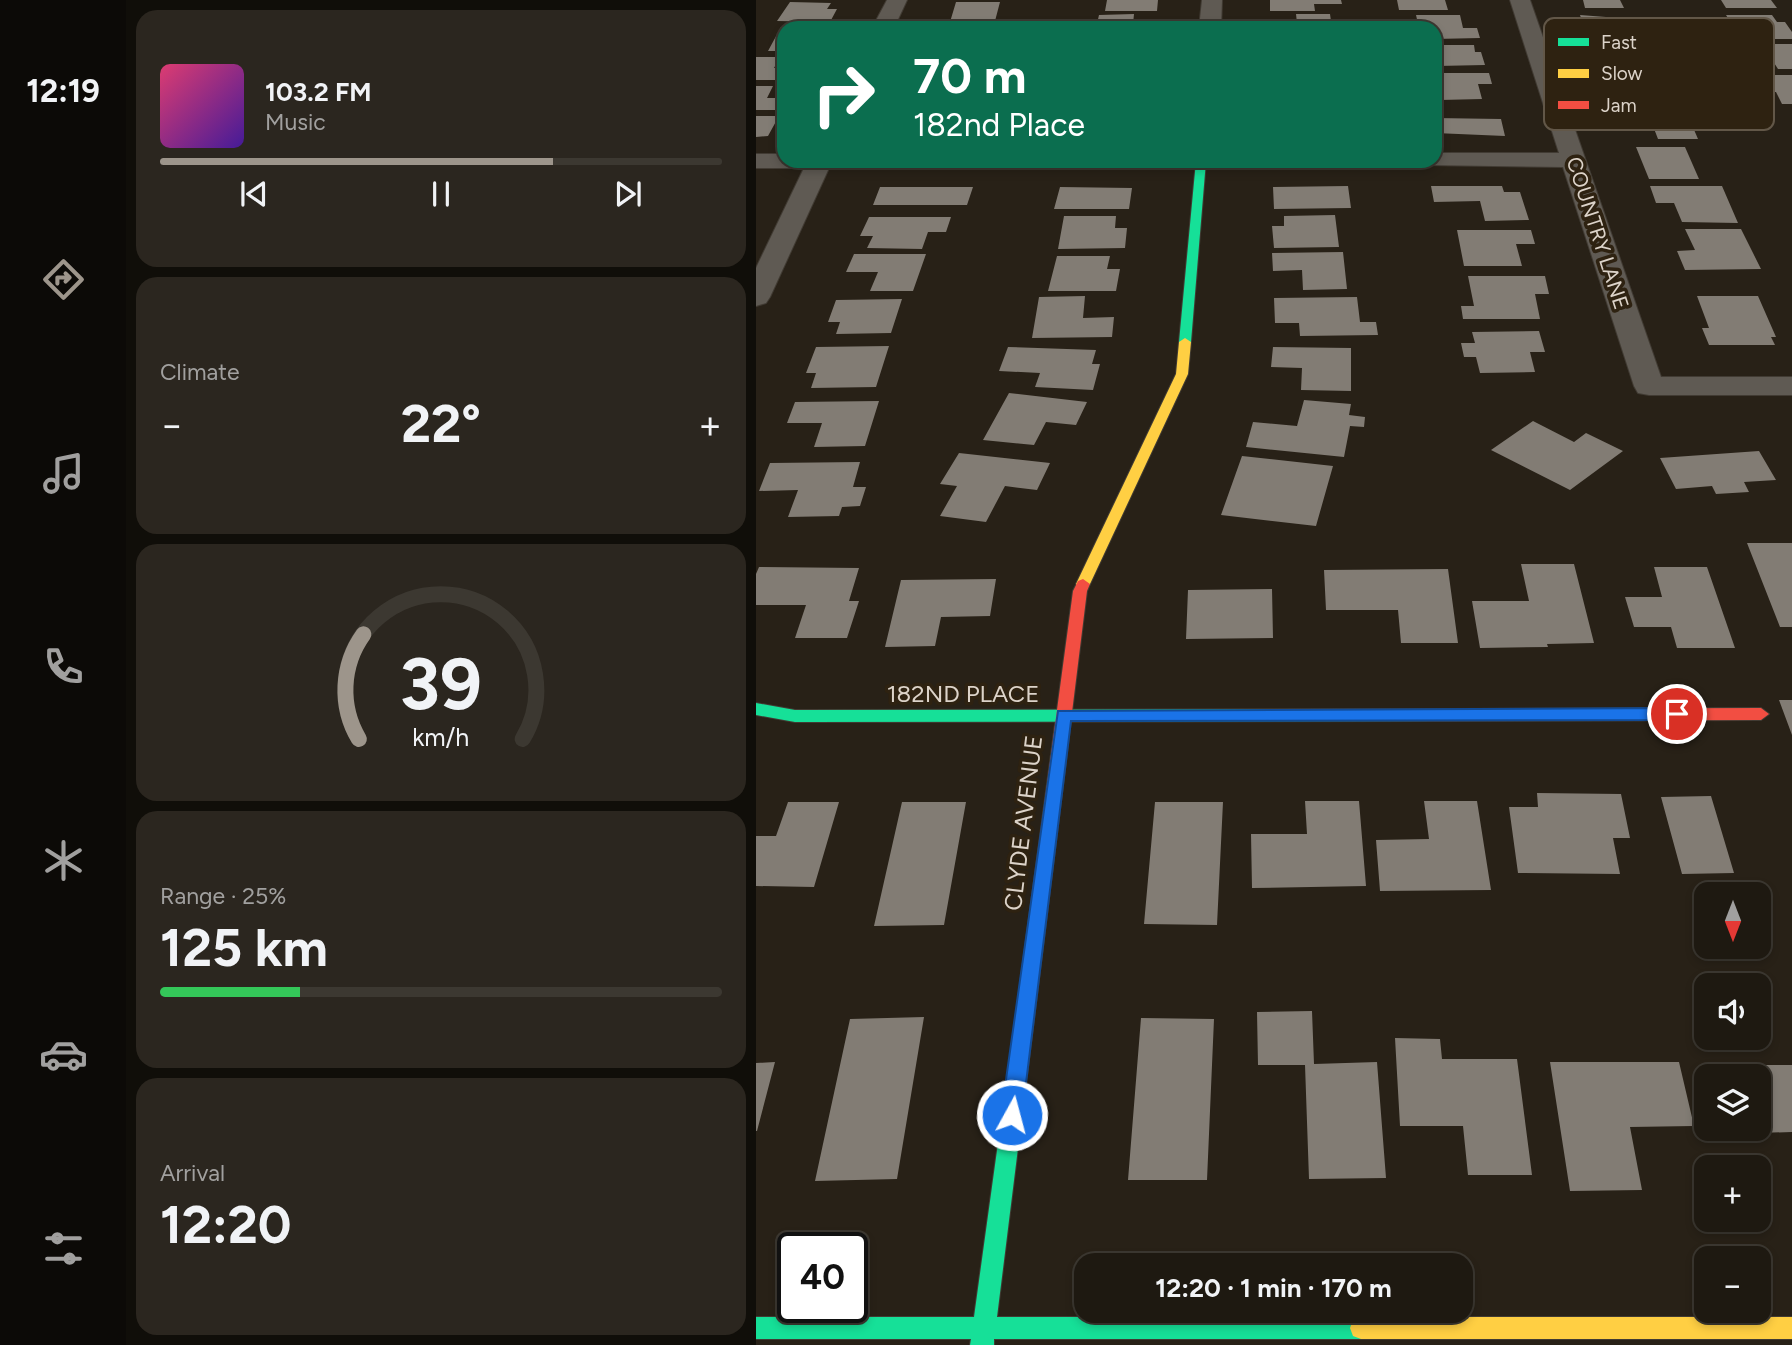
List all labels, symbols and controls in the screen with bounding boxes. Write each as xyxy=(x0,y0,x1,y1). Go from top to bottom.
legend xyxy=(1544,18,1774,130)
text: Fast xyxy=(1601,31,1637,54)
text: 70 m xyxy=(913,46,1026,105)
icon: right xyxy=(798,49,889,140)
text: Slow xyxy=(1601,62,1643,85)
text: 12:19 xyxy=(26,72,100,110)
text: 103.2 FM xyxy=(265,76,372,108)
text: Jam xyxy=(1601,94,1637,117)
text: 182nd Place xyxy=(913,106,1085,144)
text: Music xyxy=(265,108,326,136)
street label: COUNTRY LANE xyxy=(1562,154,1634,312)
icon: previous xyxy=(235,175,273,213)
icon: pause xyxy=(422,175,460,213)
icon: next xyxy=(609,175,647,213)
icon: directions xyxy=(39,255,88,304)
text: Climate xyxy=(160,358,239,386)
text: 22° xyxy=(401,393,481,455)
text: − xyxy=(160,402,184,448)
text: + xyxy=(698,402,722,448)
icon: music xyxy=(39,449,88,498)
text: 39 xyxy=(400,640,482,727)
icon: phone xyxy=(39,642,88,691)
street label: 182ND PLACE xyxy=(887,679,1039,708)
pin xyxy=(1647,684,1707,744)
icon: arrive xyxy=(1658,695,1696,733)
text: km/h xyxy=(412,721,470,751)
street label: CLYDE AVENUE xyxy=(998,734,1048,912)
icon: climate xyxy=(39,836,88,885)
text: Range · 25% xyxy=(160,882,286,910)
north arrow xyxy=(1694,882,1771,959)
map controls xyxy=(1694,882,1771,1323)
text: 125 km xyxy=(160,917,328,979)
button: sound xyxy=(1694,973,1771,1050)
icon: car xyxy=(39,1030,88,1079)
button: layers xyxy=(1694,1064,1771,1141)
position arrow xyxy=(975,1078,1049,1152)
button: + xyxy=(1694,1155,1771,1232)
text: Arrival xyxy=(160,1159,225,1187)
text: 12:20 xyxy=(160,1194,292,1256)
icon: filters xyxy=(39,1224,88,1273)
speed limit sign: 40 xyxy=(777,1232,868,1323)
button: − xyxy=(1694,1246,1771,1323)
text: 12:20 · 1 min · 170 m xyxy=(1155,1272,1392,1304)

